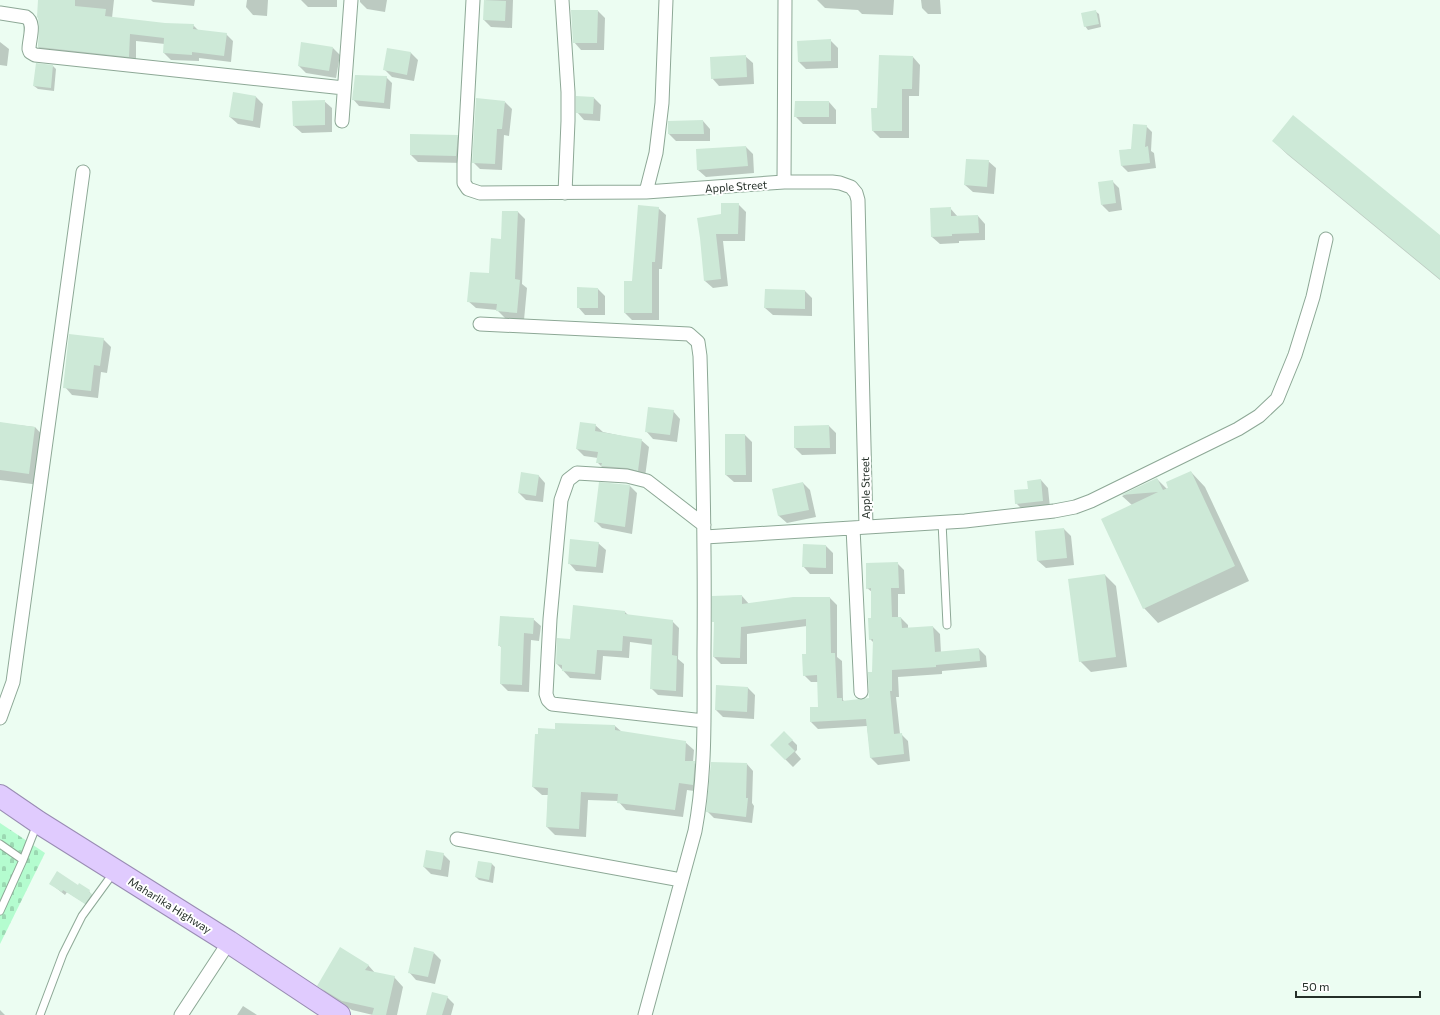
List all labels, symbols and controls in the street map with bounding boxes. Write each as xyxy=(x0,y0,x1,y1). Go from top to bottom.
street label: Apple Street xyxy=(704,177,768,195)
street label: Apple Street xyxy=(858,456,872,519)
street label: Maharlika Highway xyxy=(126,874,214,936)
scale bar xyxy=(1296,973,1420,999)
text: 50 m xyxy=(1302,979,1330,993)

